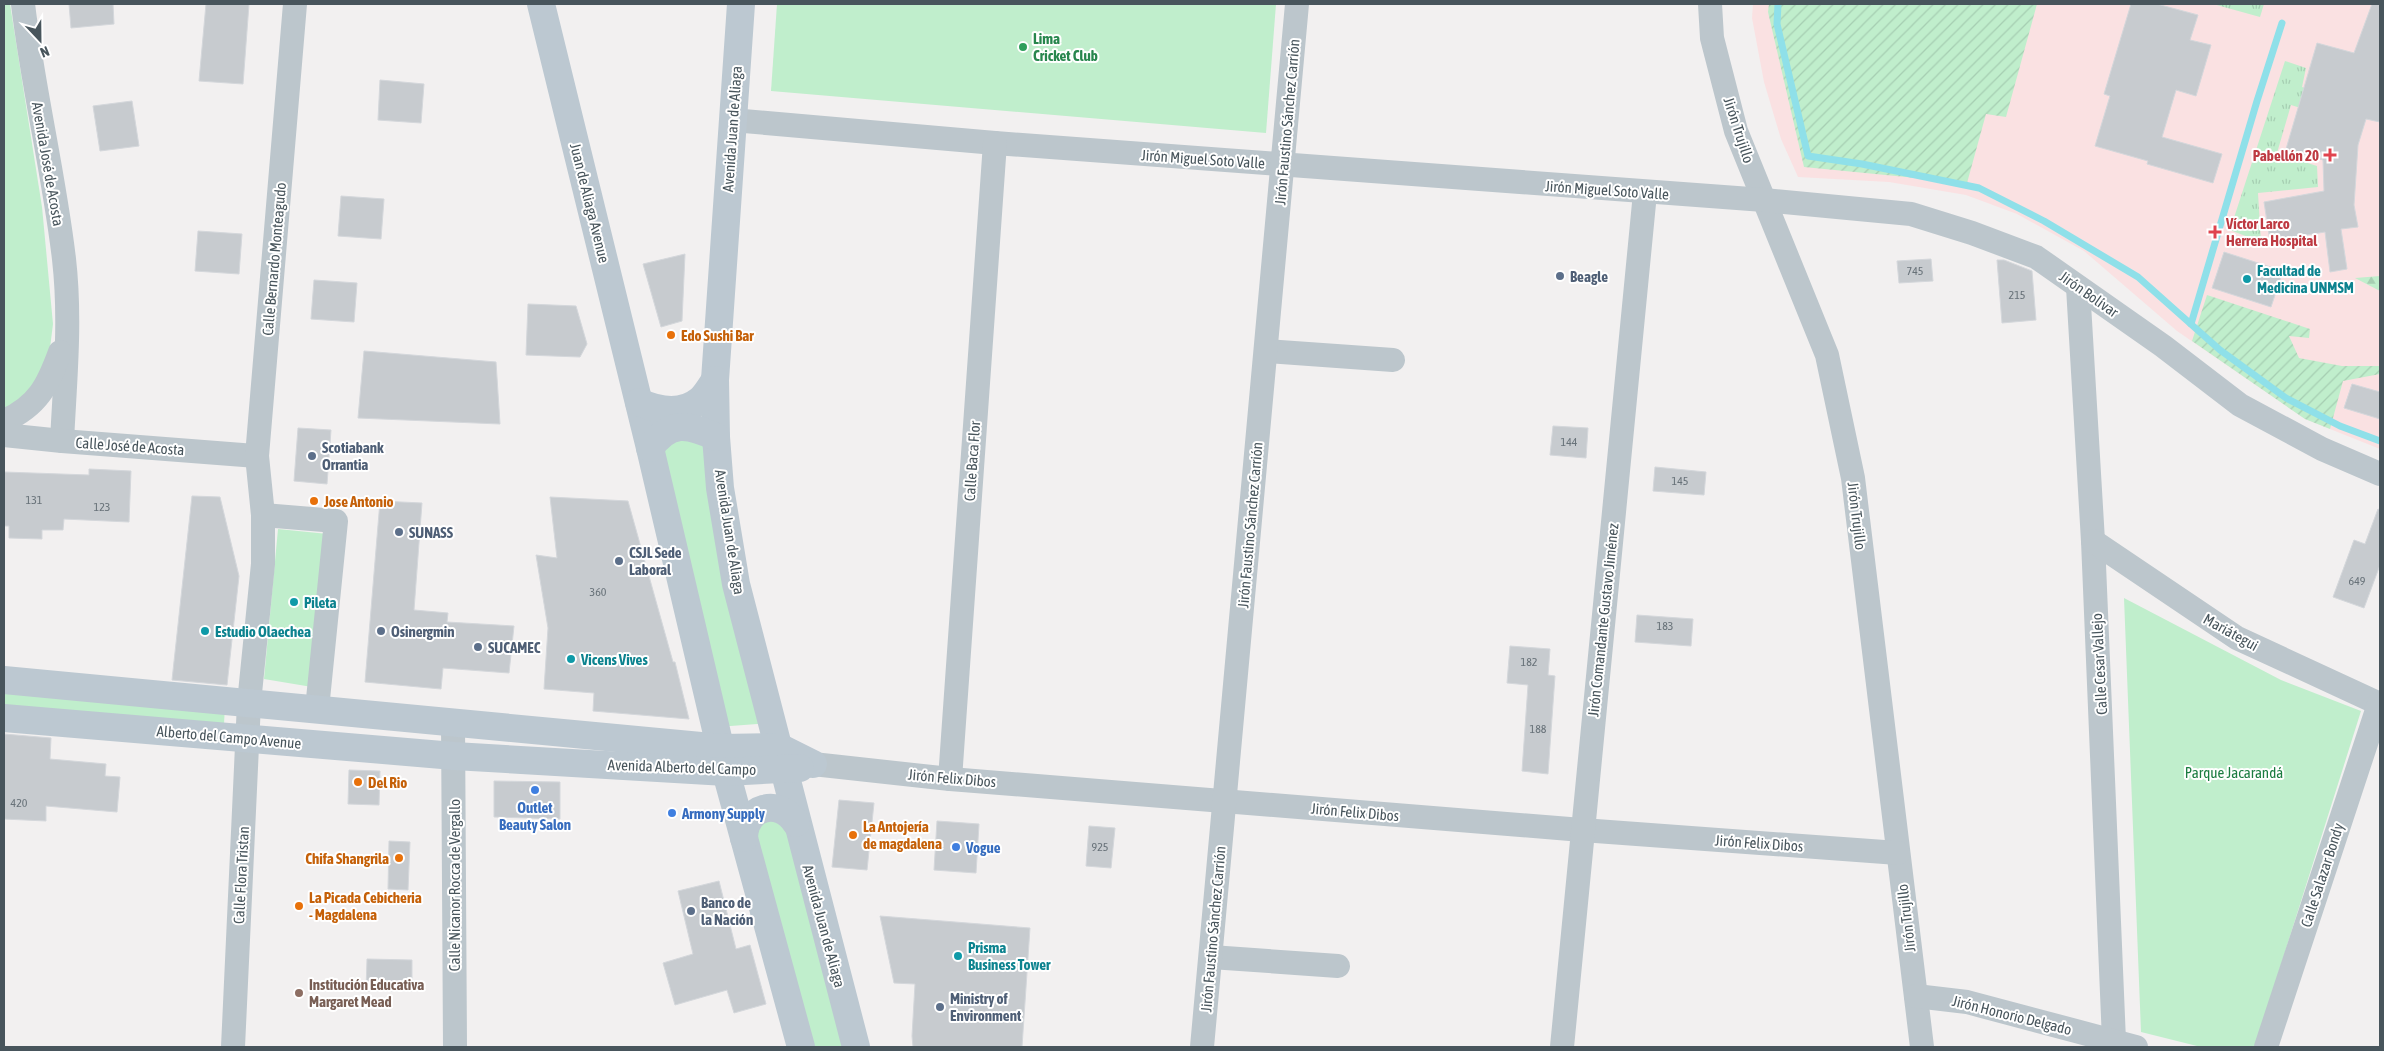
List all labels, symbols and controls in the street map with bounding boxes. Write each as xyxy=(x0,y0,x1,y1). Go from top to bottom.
north arrow xyxy=(15,15,65,65)
place label: Lima Cricket Club xyxy=(1033,30,1098,64)
street label: Jirón Faustino Sánchez Carrión xyxy=(1271,38,1303,206)
marker: Lima Cricket Club xyxy=(1017,41,1029,53)
text: N xyxy=(38,43,52,61)
street label: Avenida Juan de Aliaga xyxy=(719,65,745,193)
street label: Jirón Trujillo xyxy=(1720,95,1758,165)
street label: Avenida José de Acosta xyxy=(29,101,67,227)
street label: Juan de Aliaga Avenue xyxy=(567,141,613,265)
street label: Jirón Miguel Soto Valle xyxy=(1140,146,1266,172)
place label: Pabellón 20 xyxy=(2253,147,2319,164)
marker: Pabellón 20 xyxy=(2323,148,2337,162)
street label: Jirón Miguel Soto Valle xyxy=(1544,177,1670,203)
street label: Calle Bernardo Monteagudo xyxy=(259,182,289,336)
place label: Víctor Larco Herrera Hospital xyxy=(2225,215,2318,249)
marker: Víctor Larco Herrera Hospital xyxy=(2208,225,2222,239)
place label: Facultad de Medicina UNMSM xyxy=(2257,262,2354,296)
house number: 745 xyxy=(1907,264,1923,278)
place label: Beagle xyxy=(1570,268,1608,285)
street label: Jirón Bolívar xyxy=(2056,268,2122,321)
marker: Beagle xyxy=(1554,270,1566,282)
marker: Facultad de Medicina UNMSM xyxy=(2241,273,2253,285)
house number: 215 xyxy=(2009,288,2025,302)
place label: Edo Sushi Bar xyxy=(681,327,754,344)
marker: Edo Sushi Bar xyxy=(665,329,677,341)
street label: Calle Baca Flor xyxy=(961,420,983,502)
street label: Calle José de Acosta xyxy=(75,434,185,458)
house number: 144 xyxy=(1561,435,1578,449)
place label: Scotiabank Orrantia xyxy=(322,439,384,473)
street label: Jirón Faustino Sánchez Carrión xyxy=(1234,441,1266,609)
marker: Scotiabank Orrantia xyxy=(306,450,318,462)
street label: Avenida Juan de Aliaga xyxy=(712,468,748,596)
house number: 145 xyxy=(1672,474,1688,488)
street label: Jirón Trujillo xyxy=(1844,481,1870,551)
house number: 131 xyxy=(26,493,43,507)
place label: Jose Antonio xyxy=(323,493,394,510)
marker: Jose Antonio xyxy=(308,495,320,507)
house number: 123 xyxy=(94,500,110,514)
street label: Jirón Comandante Gustavo Jiménez xyxy=(1584,522,1622,718)
place label: SUNASS xyxy=(409,524,454,541)
marker: SUNASS xyxy=(393,526,405,538)
place label: CSJL Sede Laboral xyxy=(629,544,682,578)
marker: CSJL Sede Laboral xyxy=(613,555,625,567)
house number: 649 xyxy=(2349,574,2366,588)
house number: 360 xyxy=(590,585,607,599)
place label: Pileta xyxy=(304,594,337,611)
marker: Pileta xyxy=(288,596,300,608)
street label: Mariátegui xyxy=(2201,610,2261,654)
street label: Calle Cesar Vallejo xyxy=(2088,613,2110,715)
house number: 183 xyxy=(1657,619,1673,633)
place label: Estudio Olaechea xyxy=(215,623,311,640)
place label: Osinergmin xyxy=(391,623,455,640)
marker: Estudio Olaechea xyxy=(199,625,211,637)
marker: Osinergmin xyxy=(375,625,387,637)
place label: SUCAMEC xyxy=(488,639,541,656)
marker: SUCAMEC xyxy=(472,641,484,653)
place label: Vicens Vives xyxy=(580,651,648,668)
marker: Vicens Vives xyxy=(565,653,577,665)
house number: 182 xyxy=(1521,655,1537,669)
street label: Alberto del Campo Avenue xyxy=(156,722,302,752)
house number: 188 xyxy=(1530,722,1547,736)
street label: Avenida Alberto del Campo xyxy=(607,756,757,778)
park label: Parque Jacarandá xyxy=(2185,764,2283,781)
street label: Jirón Felix Dibos xyxy=(907,766,997,790)
place label: Del Rio xyxy=(368,774,407,791)
marker: Del Rio xyxy=(352,776,364,788)
marker: Outlet Beauty Salon xyxy=(529,784,541,796)
house number: 420 xyxy=(11,796,28,810)
street label: Calle Nicanor Rocca de Vergallo xyxy=(446,799,463,971)
place label: Outlet Beauty Salon xyxy=(499,799,571,833)
street label: Jirón Felix Dibos xyxy=(1310,800,1400,824)
place label: Armony Supply xyxy=(681,805,766,822)
marker: Armony Supply xyxy=(666,807,678,819)
place label: La Antojería de magdalena xyxy=(863,818,942,852)
street label: Calle Salazar Bondy xyxy=(2297,821,2347,929)
street label: Calle Flora Tristan xyxy=(230,826,252,924)
marker: La Antojería de magdalena xyxy=(847,829,859,841)
street label: Jirón Felix Dibos xyxy=(1714,831,1804,855)
place label: Vogue xyxy=(965,839,1001,856)
house number: 925 xyxy=(1092,840,1108,854)
marker: Vogue xyxy=(950,841,962,853)
street label: Jirón Faustino Sánchez Carrión xyxy=(1197,845,1229,1013)
place label: Chifa Shangrila xyxy=(305,850,389,867)
marker: Chifa Shangrila xyxy=(393,852,405,864)
street label: Avenida Juan de Aliaga xyxy=(799,863,849,989)
street label: Jirón Trujillo xyxy=(1893,883,1919,953)
place label: La Picada Cebicheria - Magdalena xyxy=(309,889,422,923)
place label: Banco de la Nación xyxy=(701,894,753,928)
marker: La Picada Cebicheria - Magdalena xyxy=(293,900,305,912)
marker: Banco de la Nación xyxy=(685,905,697,917)
place label: Prisma Business Tower xyxy=(968,939,1051,973)
marker: Prisma Business Tower xyxy=(952,950,964,962)
place label: Institución Educativa Margaret Mead xyxy=(309,976,424,1010)
marker: Institución Educativa Margaret Mead xyxy=(293,987,305,999)
place label: Ministry of Environment xyxy=(950,990,1022,1024)
street label: Jirón Honorio Delgado xyxy=(1951,992,2073,1038)
marker: Ministry of Environment xyxy=(934,1001,946,1013)

